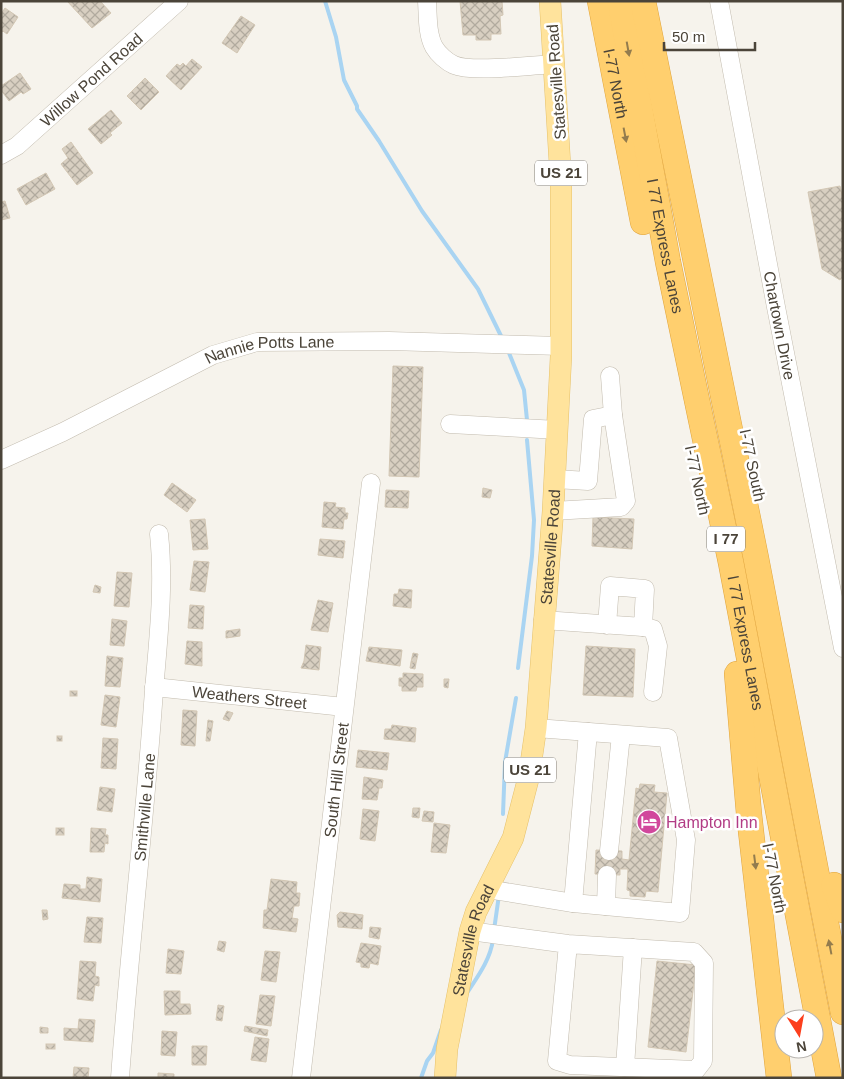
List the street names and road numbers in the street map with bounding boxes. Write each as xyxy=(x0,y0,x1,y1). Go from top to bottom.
street label: Statesville Road xyxy=(544,24,569,140)
street label: Willow Pond Road xyxy=(37,30,146,130)
street label: I-77 North xyxy=(600,47,631,120)
road number: US 21 xyxy=(535,160,587,186)
street label: I 77 Express Lanes xyxy=(644,177,687,315)
street label: Chartown Drive xyxy=(760,270,798,381)
street label: Nannie Potts Lane xyxy=(202,333,335,367)
street label: I-77 South xyxy=(737,427,769,503)
street label: I-77 North xyxy=(682,444,713,517)
street label: Statesville Road xyxy=(538,489,563,605)
road number: I 77 xyxy=(707,526,745,552)
street label: I 77 Express Lanes xyxy=(725,574,767,712)
street label: Weathers Street xyxy=(191,683,308,712)
street label: South Hill Street xyxy=(321,721,352,839)
street label: Smithville Lane xyxy=(131,752,158,862)
road number: US 21 xyxy=(504,758,556,782)
street label: I-77 North xyxy=(759,842,790,915)
street label: Statesville Road xyxy=(449,882,497,998)

